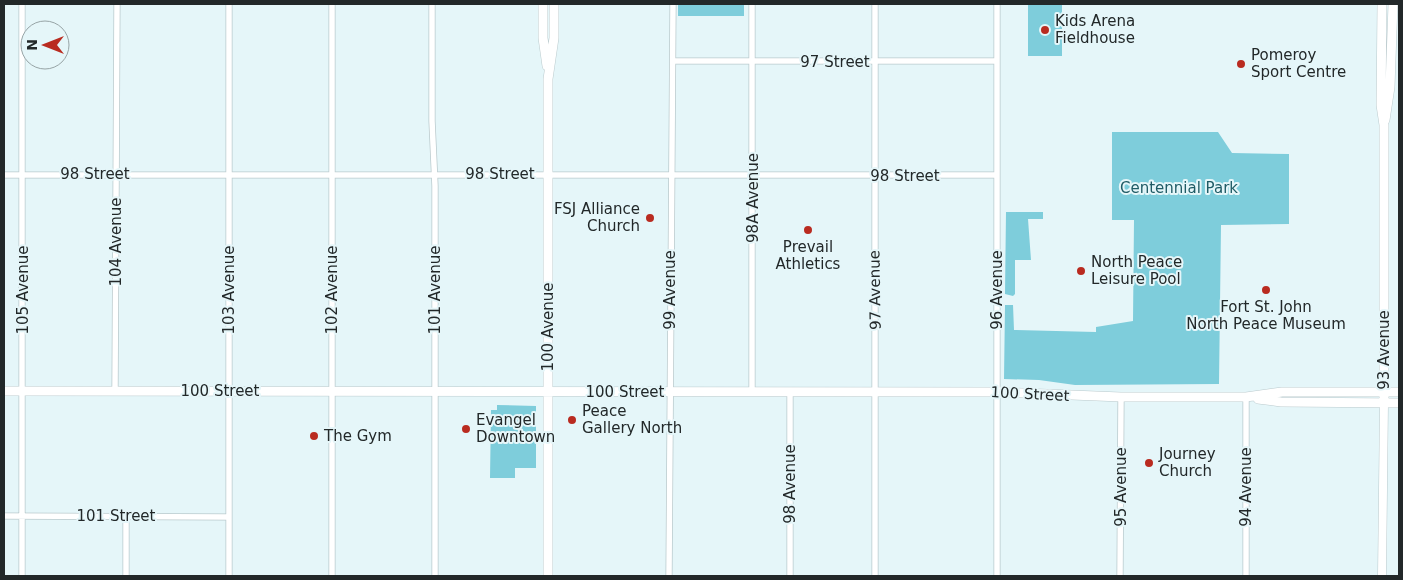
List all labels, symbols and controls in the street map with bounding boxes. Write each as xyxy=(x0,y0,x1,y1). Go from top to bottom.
place label: Kids Arena Fieldhouse xyxy=(1055,12,1135,47)
north arrow xyxy=(20,20,70,70)
marker: Kids Arena Fieldhouse xyxy=(1039,24,1051,36)
text: N xyxy=(24,39,40,51)
place label: Pomeroy Sport Centre xyxy=(1251,46,1346,81)
street label: 97 Street xyxy=(800,53,870,71)
marker: Pomeroy Sport Centre xyxy=(1235,58,1247,70)
street label: 98A Avenue xyxy=(744,153,762,243)
street label: 98 Street xyxy=(60,165,130,183)
street label: 98 Street xyxy=(465,165,535,183)
street label: 98 Street xyxy=(870,167,940,185)
park label: Centennial Park xyxy=(1120,179,1238,197)
street label: 104 Avenue xyxy=(107,197,125,287)
place label: FSJ Alliance Church xyxy=(554,200,640,235)
marker: FSJ Alliance Church xyxy=(644,212,656,224)
marker: Prevail Athletics xyxy=(802,224,814,236)
place label: Prevail Athletics xyxy=(776,238,841,273)
street label: 105 Avenue xyxy=(14,245,32,335)
street label: 103 Avenue xyxy=(220,245,238,335)
street label: 102 Avenue xyxy=(323,245,341,335)
street label: 101 Avenue xyxy=(426,245,444,335)
street label: 99 Avenue xyxy=(661,250,679,330)
street label: 97 Avenue xyxy=(865,250,885,330)
street label: 96 Avenue xyxy=(988,250,1006,330)
place label: North Peace Leisure Pool xyxy=(1091,253,1182,288)
marker: North Peace Leisure Pool xyxy=(1075,265,1087,277)
street label: 100 Avenue xyxy=(539,282,557,372)
marker: Fort St. John North Peace Museum xyxy=(1260,284,1272,296)
place label: Fort St. John North Peace Museum xyxy=(1186,298,1346,333)
street label: 93 Avenue xyxy=(1375,310,1393,390)
street label: 100 Street xyxy=(181,382,260,400)
street label: 100 Street xyxy=(586,383,665,401)
street label: 100 Street xyxy=(990,383,1070,405)
place label: Peace Gallery North xyxy=(582,402,682,437)
place label: Evangel Downtown xyxy=(476,411,555,446)
marker: Peace Gallery North xyxy=(566,414,578,426)
marker: Evangel Downtown xyxy=(460,423,472,435)
place label: The Gym xyxy=(323,427,392,445)
marker: The Gym xyxy=(308,430,320,442)
street label: 98 Avenue xyxy=(781,444,799,524)
place label: Journey Church xyxy=(1158,445,1216,480)
street label: 95 Avenue xyxy=(1112,447,1130,527)
street label: 94 Avenue xyxy=(1237,447,1255,527)
marker: Journey Church xyxy=(1143,457,1155,469)
street label: 101 Street xyxy=(77,507,156,525)

